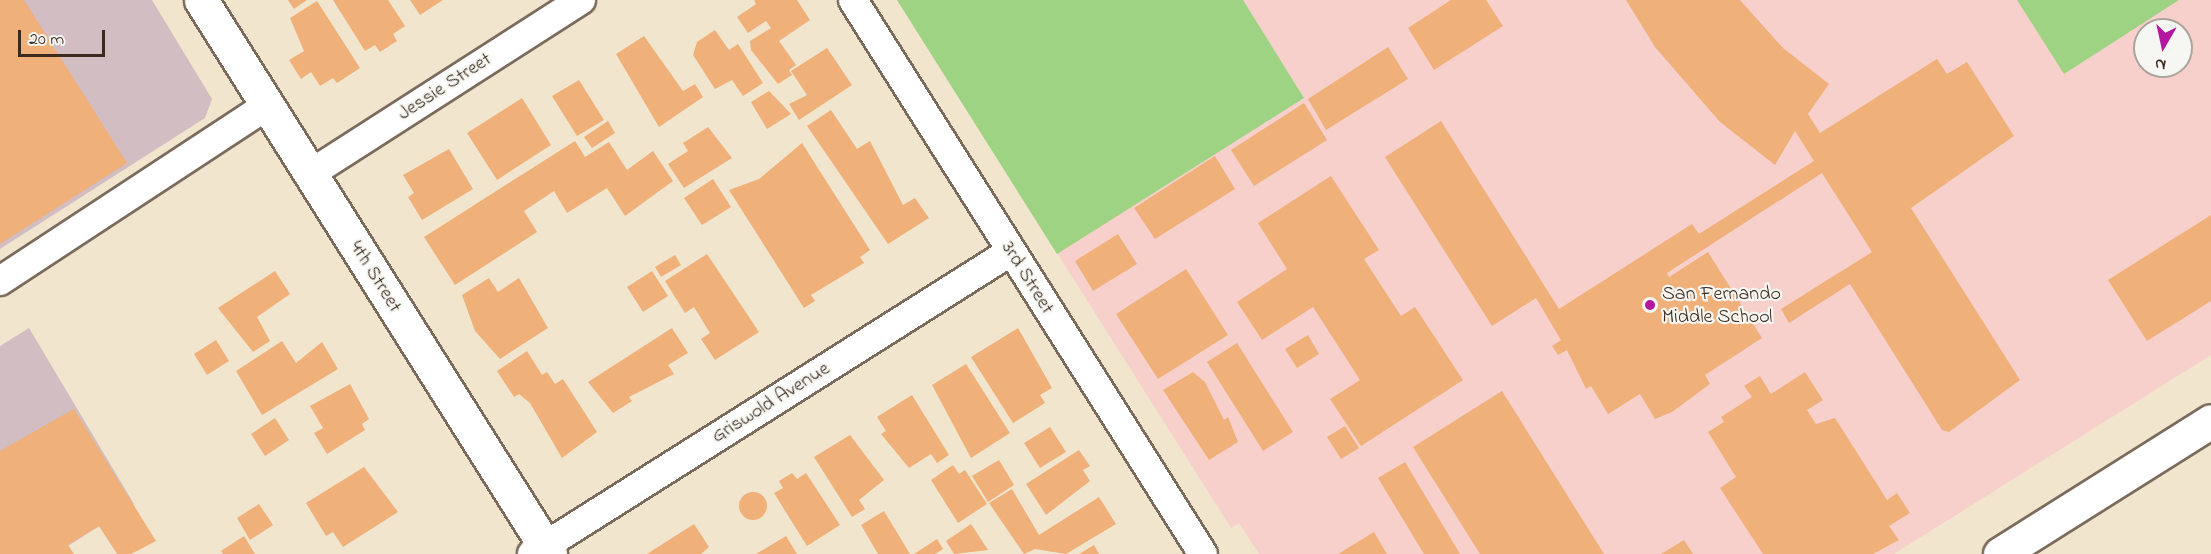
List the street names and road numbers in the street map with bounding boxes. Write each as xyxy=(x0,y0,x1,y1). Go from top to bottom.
street label: Jessie Street xyxy=(394,48,496,126)
street label: 4th Street xyxy=(344,237,406,317)
street label: 3rd Street xyxy=(995,237,1059,319)
street label: Griswold Avenue xyxy=(708,357,834,449)

